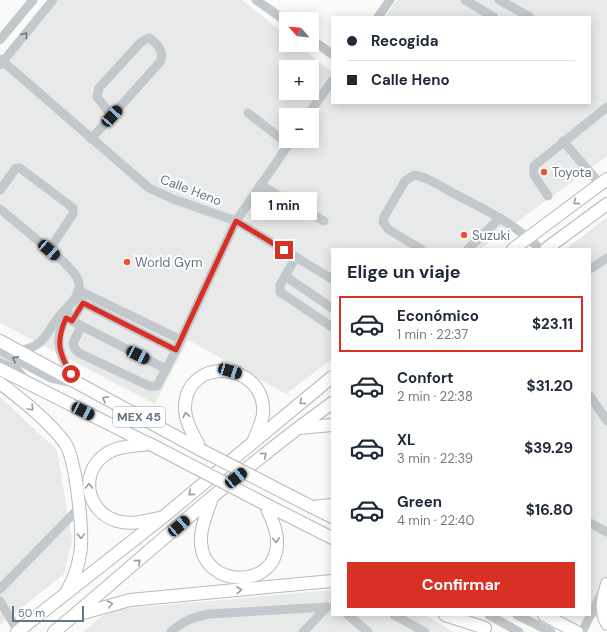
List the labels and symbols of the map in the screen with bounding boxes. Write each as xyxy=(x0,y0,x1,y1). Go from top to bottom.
north arrow xyxy=(279,12,319,52)
one-way arrow xyxy=(20,32,27,39)
car xyxy=(100,103,124,129)
place label: Toyota xyxy=(552,164,592,181)
marker: Toyota xyxy=(539,167,549,177)
street label: Calle Heno xyxy=(158,171,224,210)
callout: 1 min xyxy=(251,192,317,220)
one-way arrow xyxy=(573,198,580,205)
place label: Suzuki xyxy=(472,227,510,244)
marker: Suzuki xyxy=(459,230,469,240)
car xyxy=(36,238,62,262)
route end xyxy=(275,241,293,259)
place label: World Gym xyxy=(135,254,203,271)
marker: World Gym xyxy=(122,257,132,267)
car xyxy=(125,344,151,366)
one-way arrow xyxy=(12,356,19,364)
car xyxy=(217,362,243,380)
route start xyxy=(62,365,80,383)
one-way arrow xyxy=(102,396,109,404)
one-way arrow xyxy=(299,397,306,404)
car xyxy=(70,400,96,422)
one-way arrow xyxy=(26,403,33,411)
road number: MEX 45 xyxy=(113,407,165,427)
one-way arrow xyxy=(183,411,191,418)
one-way arrow xyxy=(260,453,267,460)
car xyxy=(223,466,249,490)
one-way arrow xyxy=(85,482,93,488)
one-way arrow xyxy=(188,489,196,496)
car xyxy=(166,514,192,538)
one-way arrow xyxy=(77,533,85,539)
one-way arrow xyxy=(272,537,281,544)
one-way arrow xyxy=(133,560,140,567)
one-way arrow xyxy=(236,586,242,595)
one-way arrow xyxy=(107,601,114,609)
scale bar xyxy=(12,604,84,623)

